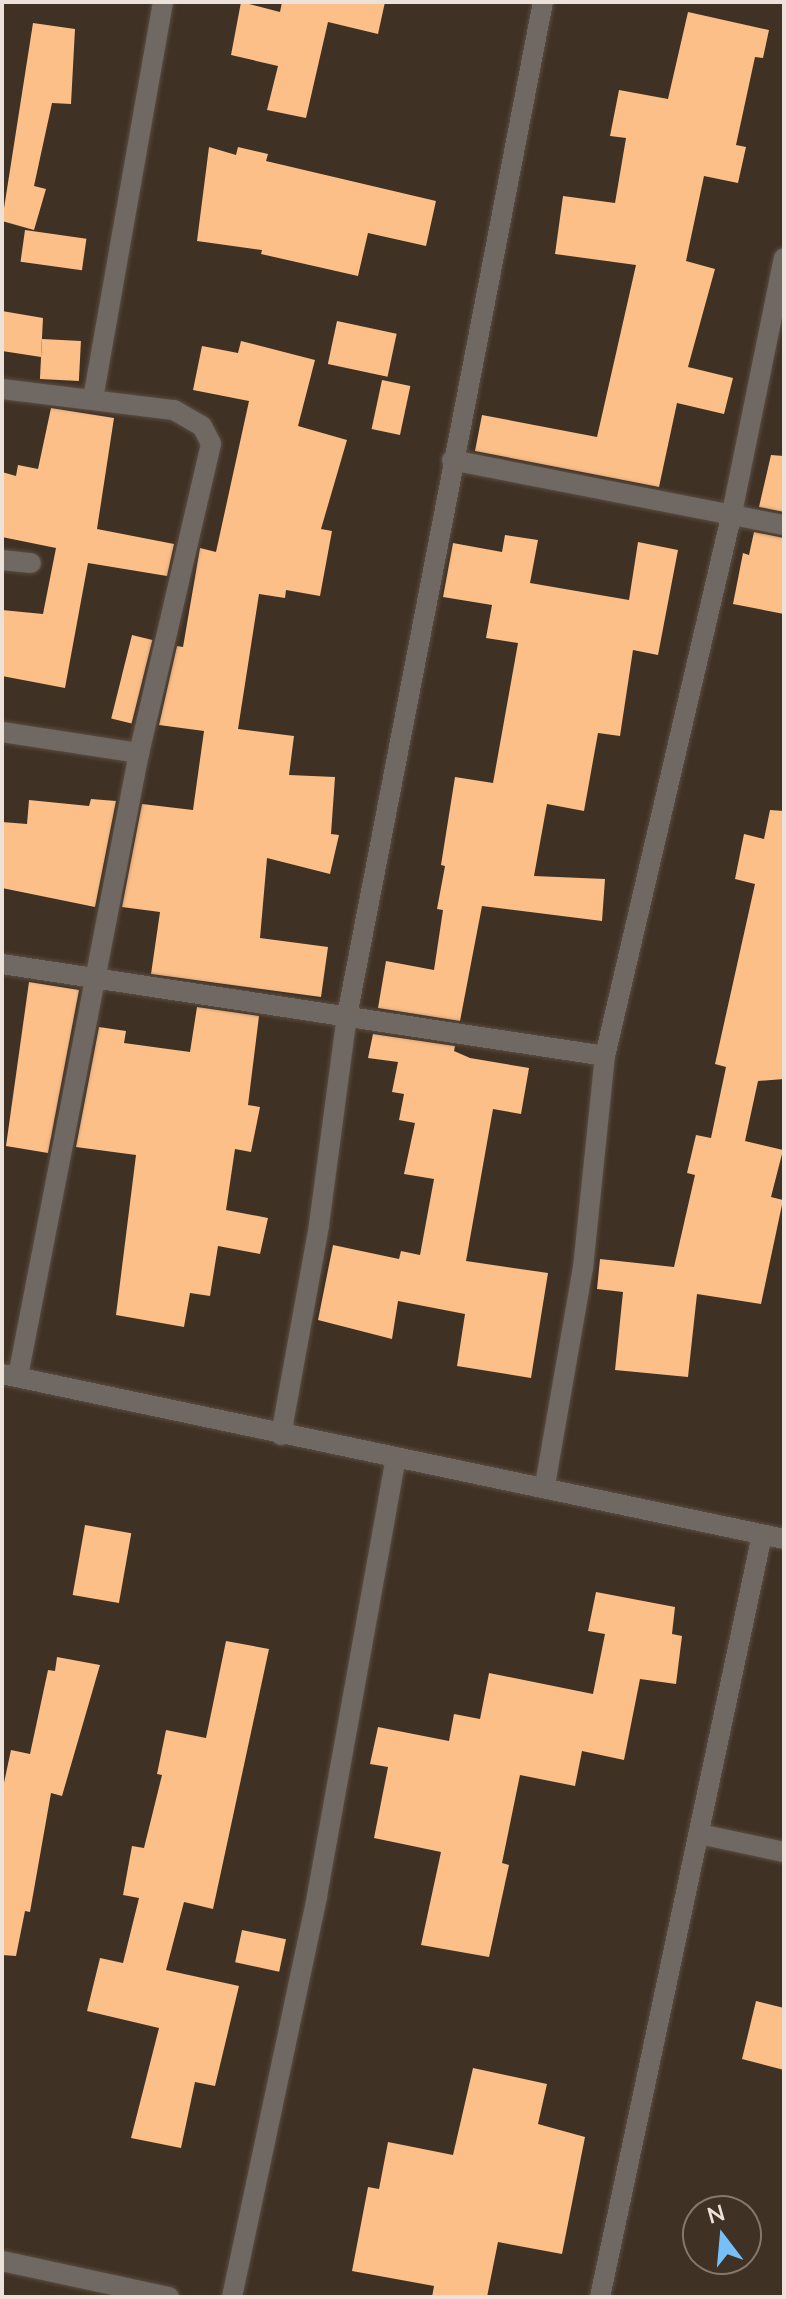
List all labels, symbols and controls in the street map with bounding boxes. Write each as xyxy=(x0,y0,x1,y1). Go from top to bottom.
north arrow xyxy=(682,2195,762,2275)
text: N xyxy=(704,2198,728,2229)

